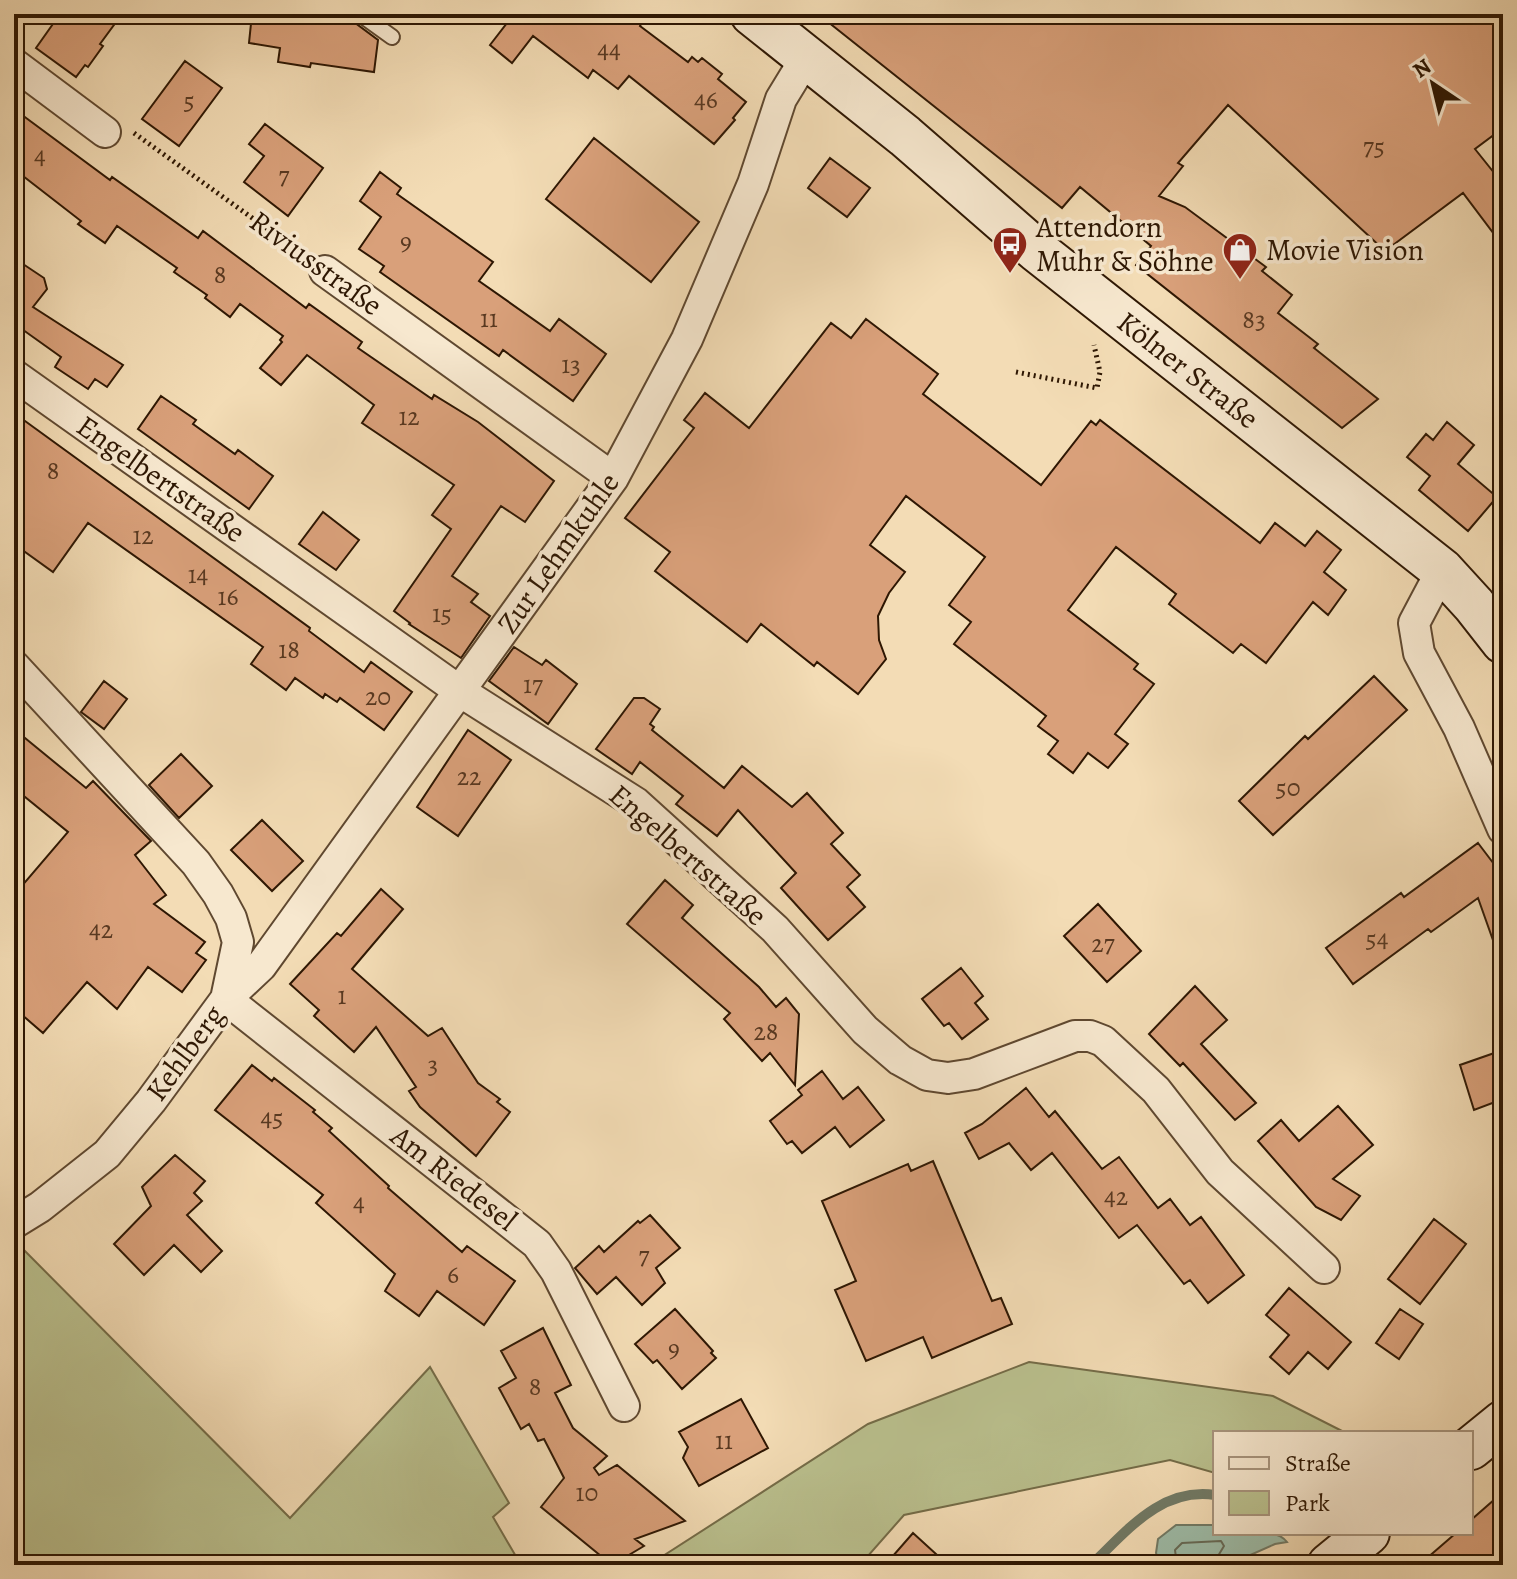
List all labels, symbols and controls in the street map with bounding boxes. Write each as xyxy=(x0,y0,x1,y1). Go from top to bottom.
house number: 44 xyxy=(597,32,621,67)
north arrow xyxy=(1393,44,1473,124)
text: N xyxy=(1407,52,1437,85)
house number: 46 xyxy=(694,82,718,117)
house number: 5 xyxy=(183,83,195,118)
house number: 75 xyxy=(1363,129,1385,164)
house number: 4 xyxy=(34,138,46,173)
house number: 7 xyxy=(279,158,290,193)
street label: Riviusstraße xyxy=(242,201,390,325)
place label: Attendorn Muhr & Söhne xyxy=(1035,207,1214,281)
house number: 9 xyxy=(400,224,412,259)
bus stop icon: Attendorn Muhr & Söhne xyxy=(991,225,1029,275)
place label: Movie Vision xyxy=(1266,230,1424,270)
shop icon: Movie Vision xyxy=(1221,231,1259,281)
house number: 8 xyxy=(214,257,226,292)
house number: 11 xyxy=(480,301,498,336)
street label: Kölner Straße xyxy=(1109,302,1267,438)
house number: 83 xyxy=(1242,302,1266,337)
house number: 13 xyxy=(561,347,581,382)
house number: 12 xyxy=(398,399,420,434)
street label: Engelbertstraße xyxy=(69,406,253,552)
house number: 8 xyxy=(47,453,59,488)
street label: Zur Lehmkuhle xyxy=(488,465,628,641)
house number: 12 xyxy=(132,518,154,553)
house number: 14 xyxy=(188,557,209,592)
house number: 16 xyxy=(218,579,238,614)
house number: 15 xyxy=(432,596,452,631)
house number: 18 xyxy=(278,632,300,667)
house number: 17 xyxy=(523,667,543,702)
house number: 20 xyxy=(365,679,391,714)
house number: 22 xyxy=(457,759,481,794)
house number: 50 xyxy=(1275,770,1301,805)
street label: Engelbertstraße xyxy=(600,775,776,935)
house number: 42 xyxy=(89,912,113,947)
house number: 54 xyxy=(1366,921,1389,956)
house number: 27 xyxy=(1091,926,1115,961)
house number: 1 xyxy=(338,978,347,1013)
street label: Kehlberg xyxy=(137,997,233,1109)
house number: 28 xyxy=(754,1014,778,1049)
house number: 3 xyxy=(428,1047,438,1082)
house number: 45 xyxy=(261,1100,283,1135)
street label: Am Riedesel xyxy=(382,1115,525,1240)
house number: 42 xyxy=(1104,1179,1128,1214)
house number: 4 xyxy=(353,1185,365,1220)
house number: 7 xyxy=(639,1238,650,1273)
house number: 6 xyxy=(447,1257,459,1292)
house number: 9 xyxy=(668,1331,680,1366)
house number: 8 xyxy=(529,1369,541,1404)
house number: 11 xyxy=(715,1423,733,1458)
legend xyxy=(1213,1431,1473,1535)
text: Straße xyxy=(1285,1447,1351,1479)
house number: 10 xyxy=(576,1475,598,1510)
text: Park xyxy=(1285,1487,1330,1519)

